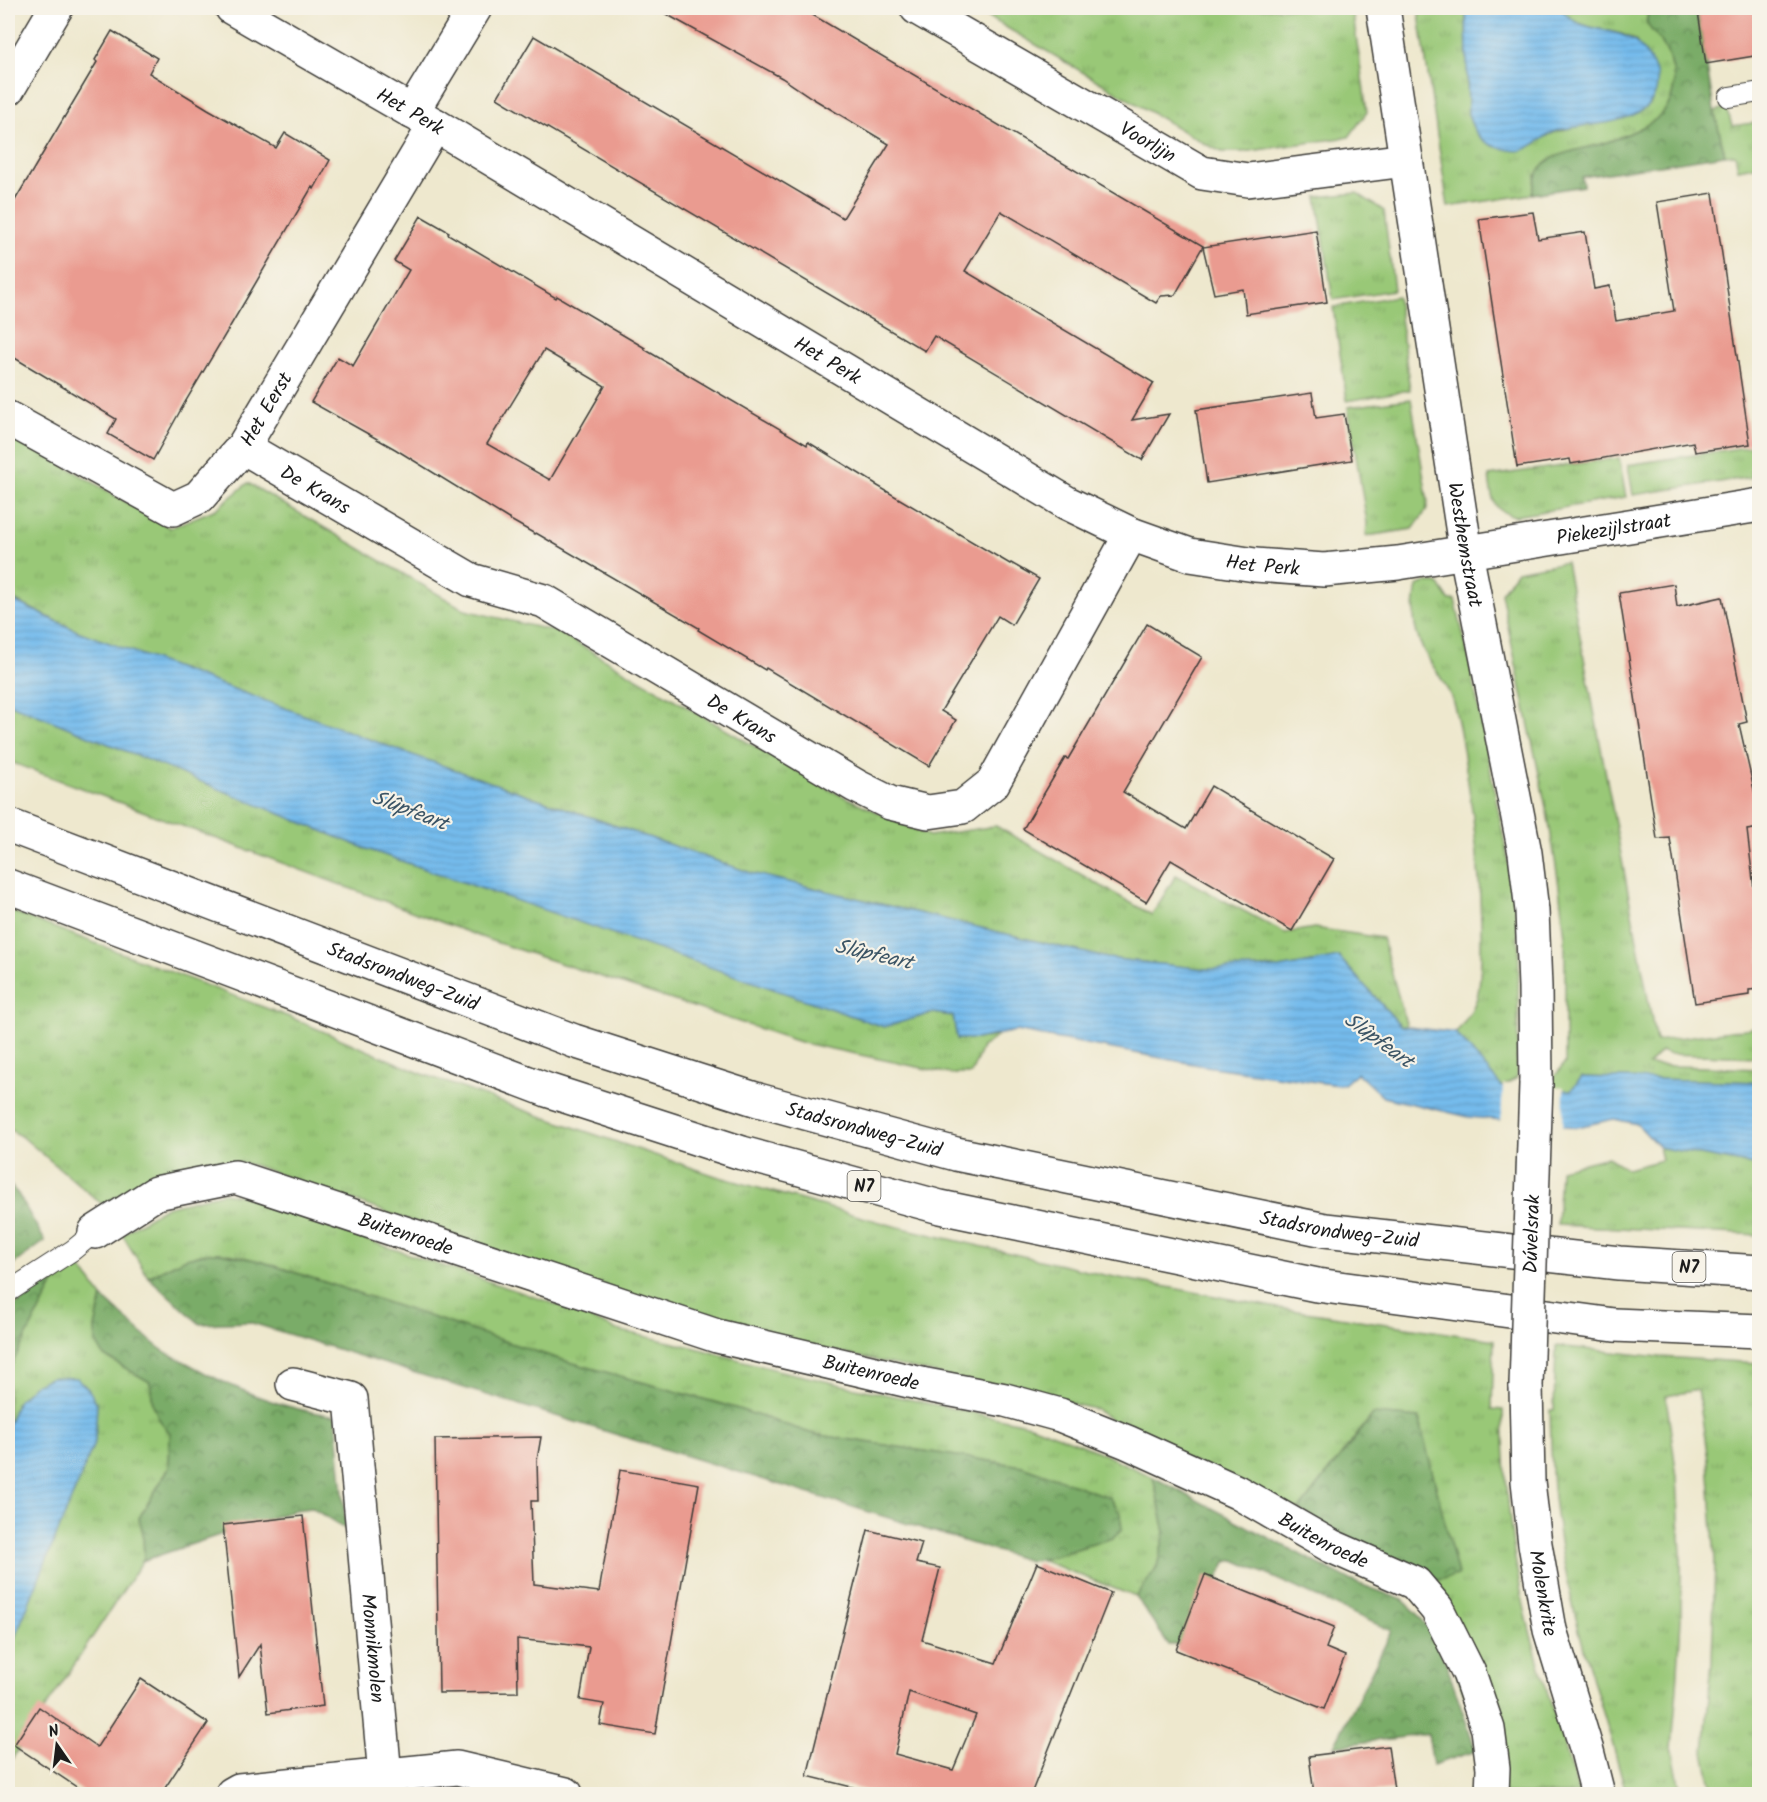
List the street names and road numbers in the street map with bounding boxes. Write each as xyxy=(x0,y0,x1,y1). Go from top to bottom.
street label: Het Perk xyxy=(369,80,450,145)
street label: Voorlijn xyxy=(1113,114,1181,173)
street label: Het Perk xyxy=(787,329,867,395)
street label: Het Eerst xyxy=(233,366,302,453)
street label: De Krans xyxy=(273,458,356,525)
street label: Westhemstraat xyxy=(1437,480,1490,610)
street label: Piekezijlstraat xyxy=(1554,505,1674,555)
street label: Het Perk xyxy=(1223,547,1301,586)
street label: De Krans xyxy=(700,687,783,754)
street label: Stadsrondweg-Zuid xyxy=(322,934,484,1022)
street label: Stadsrondweg-Zuid xyxy=(782,1094,946,1168)
road number: N7 xyxy=(848,1171,880,1201)
street label: Dúvelsrak xyxy=(1516,1194,1550,1274)
street label: Stadsrondweg-Zuid xyxy=(1256,1203,1421,1259)
street label: Buitenroede xyxy=(354,1205,457,1266)
road number: N7 xyxy=(1672,1252,1706,1282)
street label: Buitenroede xyxy=(819,1347,922,1401)
street label: Buitenroede xyxy=(1272,1505,1373,1579)
street label: Molenkrite xyxy=(1518,1548,1565,1641)
street label: Monnikmolen xyxy=(351,1592,392,1704)

